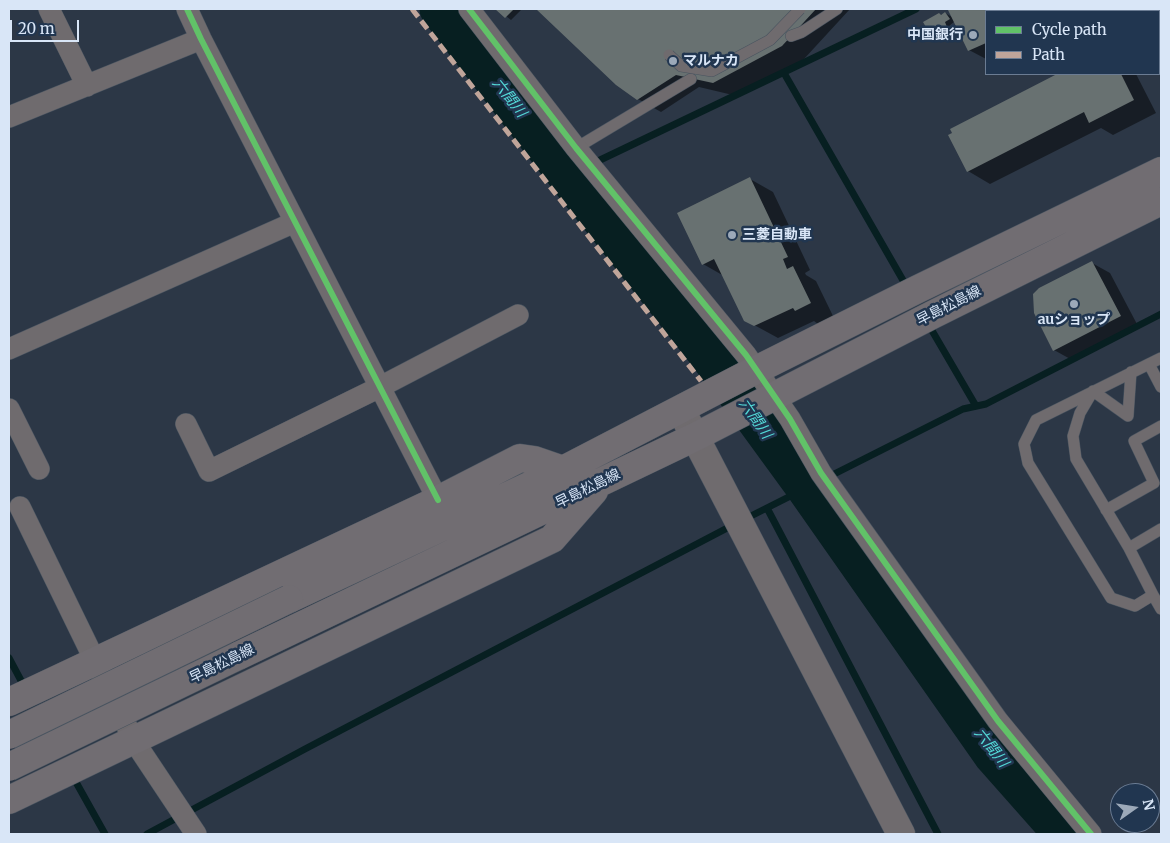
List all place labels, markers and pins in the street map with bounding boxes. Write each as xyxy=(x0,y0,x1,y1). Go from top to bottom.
place label: 中国銀行 xyxy=(907,27,963,43)
marker: 中国銀行 xyxy=(967,29,979,41)
place label: マルナカ xyxy=(683,53,739,69)
marker: マルナカ xyxy=(667,55,679,67)
place label: 三菱自動車 xyxy=(742,227,812,243)
marker: 三菱自動車 xyxy=(726,229,738,241)
marker: auショップ xyxy=(1068,298,1080,310)
place label: auショップ xyxy=(1038,312,1110,328)

